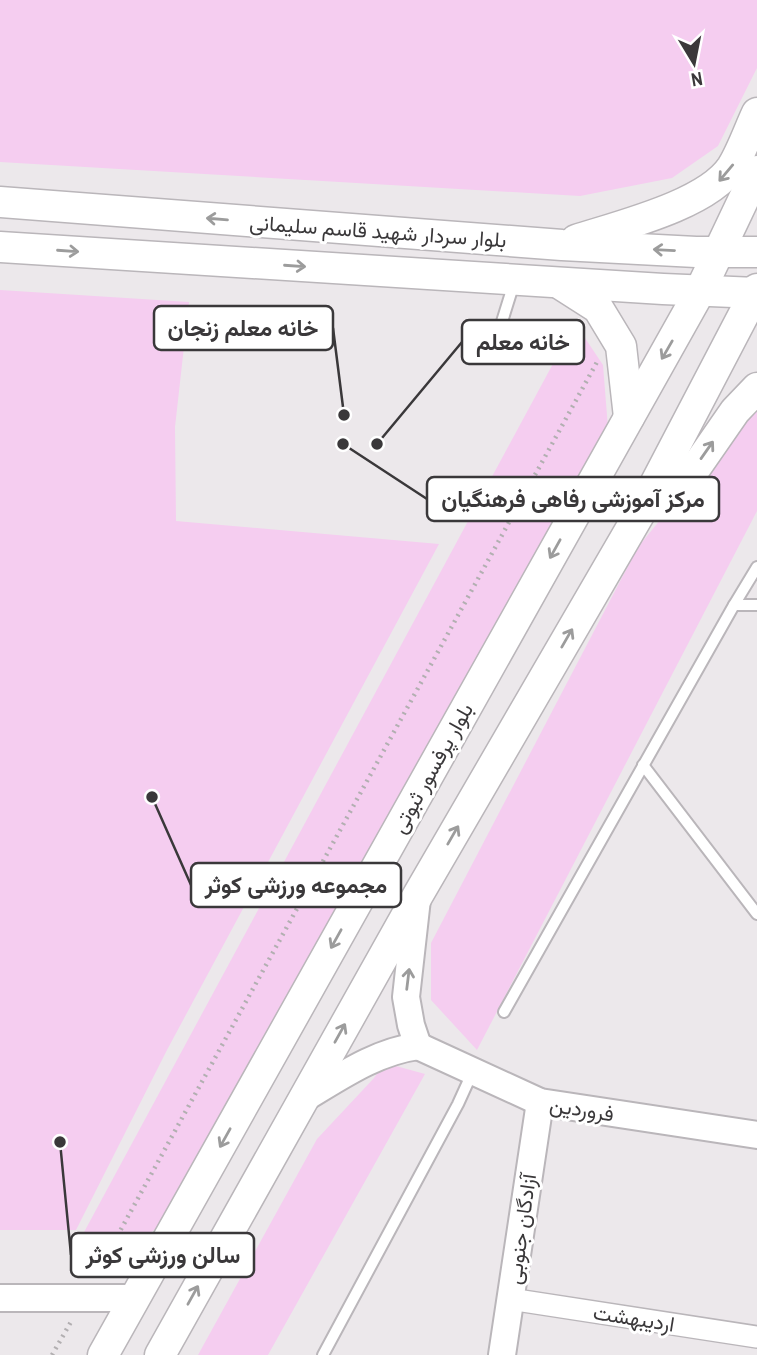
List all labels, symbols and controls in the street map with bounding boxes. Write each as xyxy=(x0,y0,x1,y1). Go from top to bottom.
north arrow xyxy=(659,28,729,98)
text: N xyxy=(689,66,705,94)
one-way arrow xyxy=(718,164,734,182)
street label: بلوار سردار شهید قاسم سلیمانی xyxy=(249,208,507,254)
one-way arrow xyxy=(207,212,229,225)
one-way arrow xyxy=(653,244,676,257)
one-way arrow xyxy=(56,245,79,258)
one-way arrow xyxy=(283,259,306,272)
callout: خانه معلم زنجان xyxy=(154,306,333,350)
text: خانه معلم زنجان xyxy=(168,312,318,343)
callout: خانه معلم xyxy=(462,320,584,364)
text: خانه معلم xyxy=(476,326,570,357)
one-way arrow xyxy=(660,340,674,360)
one-way arrow xyxy=(700,441,714,460)
callout: مرکز آموزشی رفاهی فرهنگیان xyxy=(427,477,719,521)
text: مرکز آموزشی رفاهی فرهنگیان xyxy=(441,483,705,514)
one-way arrow xyxy=(548,538,562,558)
one-way arrow xyxy=(560,629,574,649)
street label: بلوار پرفسور ثبوتی xyxy=(384,698,480,838)
one-way arrow xyxy=(446,825,460,845)
callout: مجموعه ورزشی کوثر xyxy=(191,863,401,907)
text: مجموعه ورزشی کوثر xyxy=(204,869,387,900)
one-way arrow xyxy=(329,929,343,949)
one-way arrow xyxy=(402,968,415,991)
one-way arrow xyxy=(333,1023,347,1043)
street label: فروردین xyxy=(548,1090,616,1128)
one-way arrow xyxy=(218,1127,231,1148)
street label: آزادگان جنوبی xyxy=(499,1170,543,1286)
callout: سالن ورزشی کوثر xyxy=(71,1233,254,1277)
text: سالن ورزشی کوثر xyxy=(85,1239,240,1270)
one-way arrow xyxy=(186,1286,200,1306)
street label: اردیبهشت xyxy=(591,1297,677,1339)

